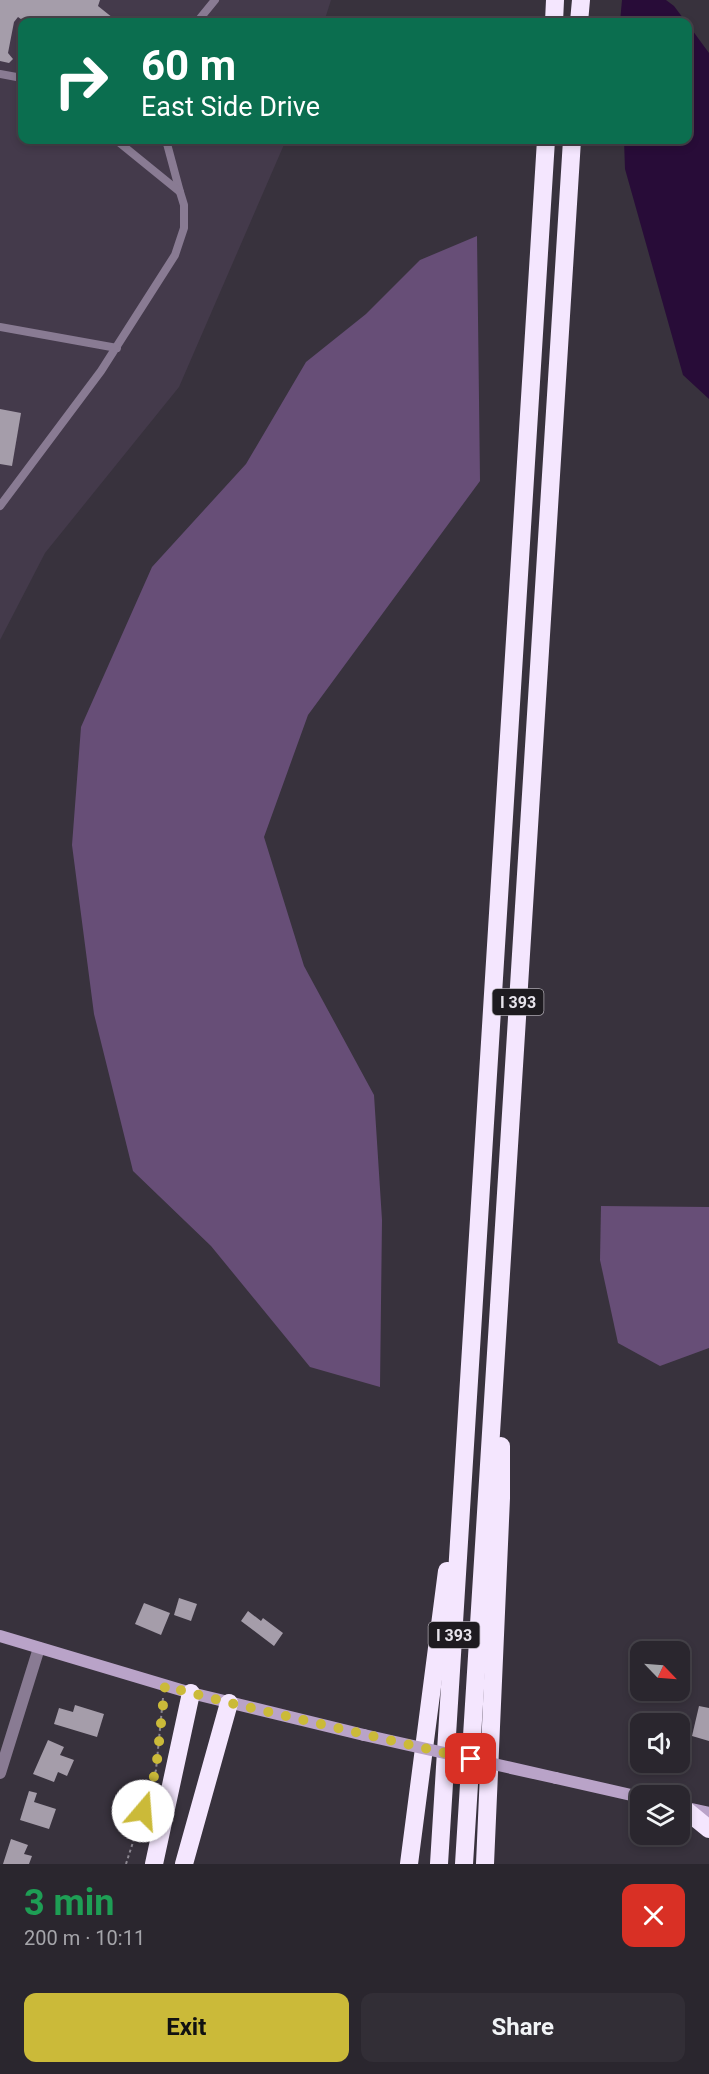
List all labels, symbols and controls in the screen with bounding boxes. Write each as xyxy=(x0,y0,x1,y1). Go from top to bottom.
text: 60 m xyxy=(141,41,236,90)
icon: right xyxy=(42,42,120,120)
text: East Side Drive xyxy=(141,91,320,123)
road number: I 393 xyxy=(492,989,544,1015)
road number: I 393 xyxy=(428,1622,480,1648)
north arrow xyxy=(630,1641,690,1701)
map controls xyxy=(630,1641,690,1845)
button: sound xyxy=(630,1713,690,1773)
pin xyxy=(445,1733,496,1784)
icon: arrive xyxy=(454,1742,487,1775)
position arrow xyxy=(111,1779,175,1843)
button: layers xyxy=(630,1785,690,1845)
text: 3 min xyxy=(24,1882,115,1924)
button: close xyxy=(622,1884,685,1947)
text: 200 m · 10:11 xyxy=(24,1926,145,1950)
button: Exit xyxy=(24,1993,349,2062)
button: Share xyxy=(361,1993,685,2062)

